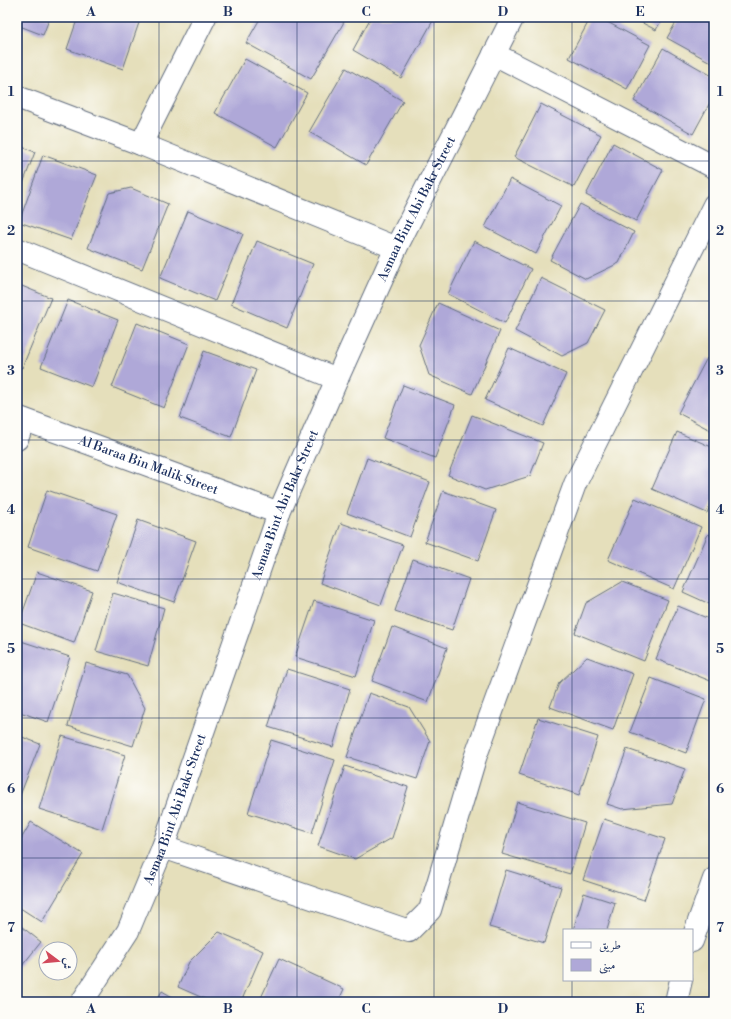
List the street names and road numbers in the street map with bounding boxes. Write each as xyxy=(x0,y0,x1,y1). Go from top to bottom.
street label: Asmaa Bint Abi Bakr Street xyxy=(374,133,459,285)
street label: Asmaa Bint Abi Bakr Street xyxy=(248,427,322,583)
street label: Al Baraa Bin Malik Street xyxy=(75,432,221,498)
street label: Asmaa Bint Abi Bakr Street xyxy=(140,731,210,888)

